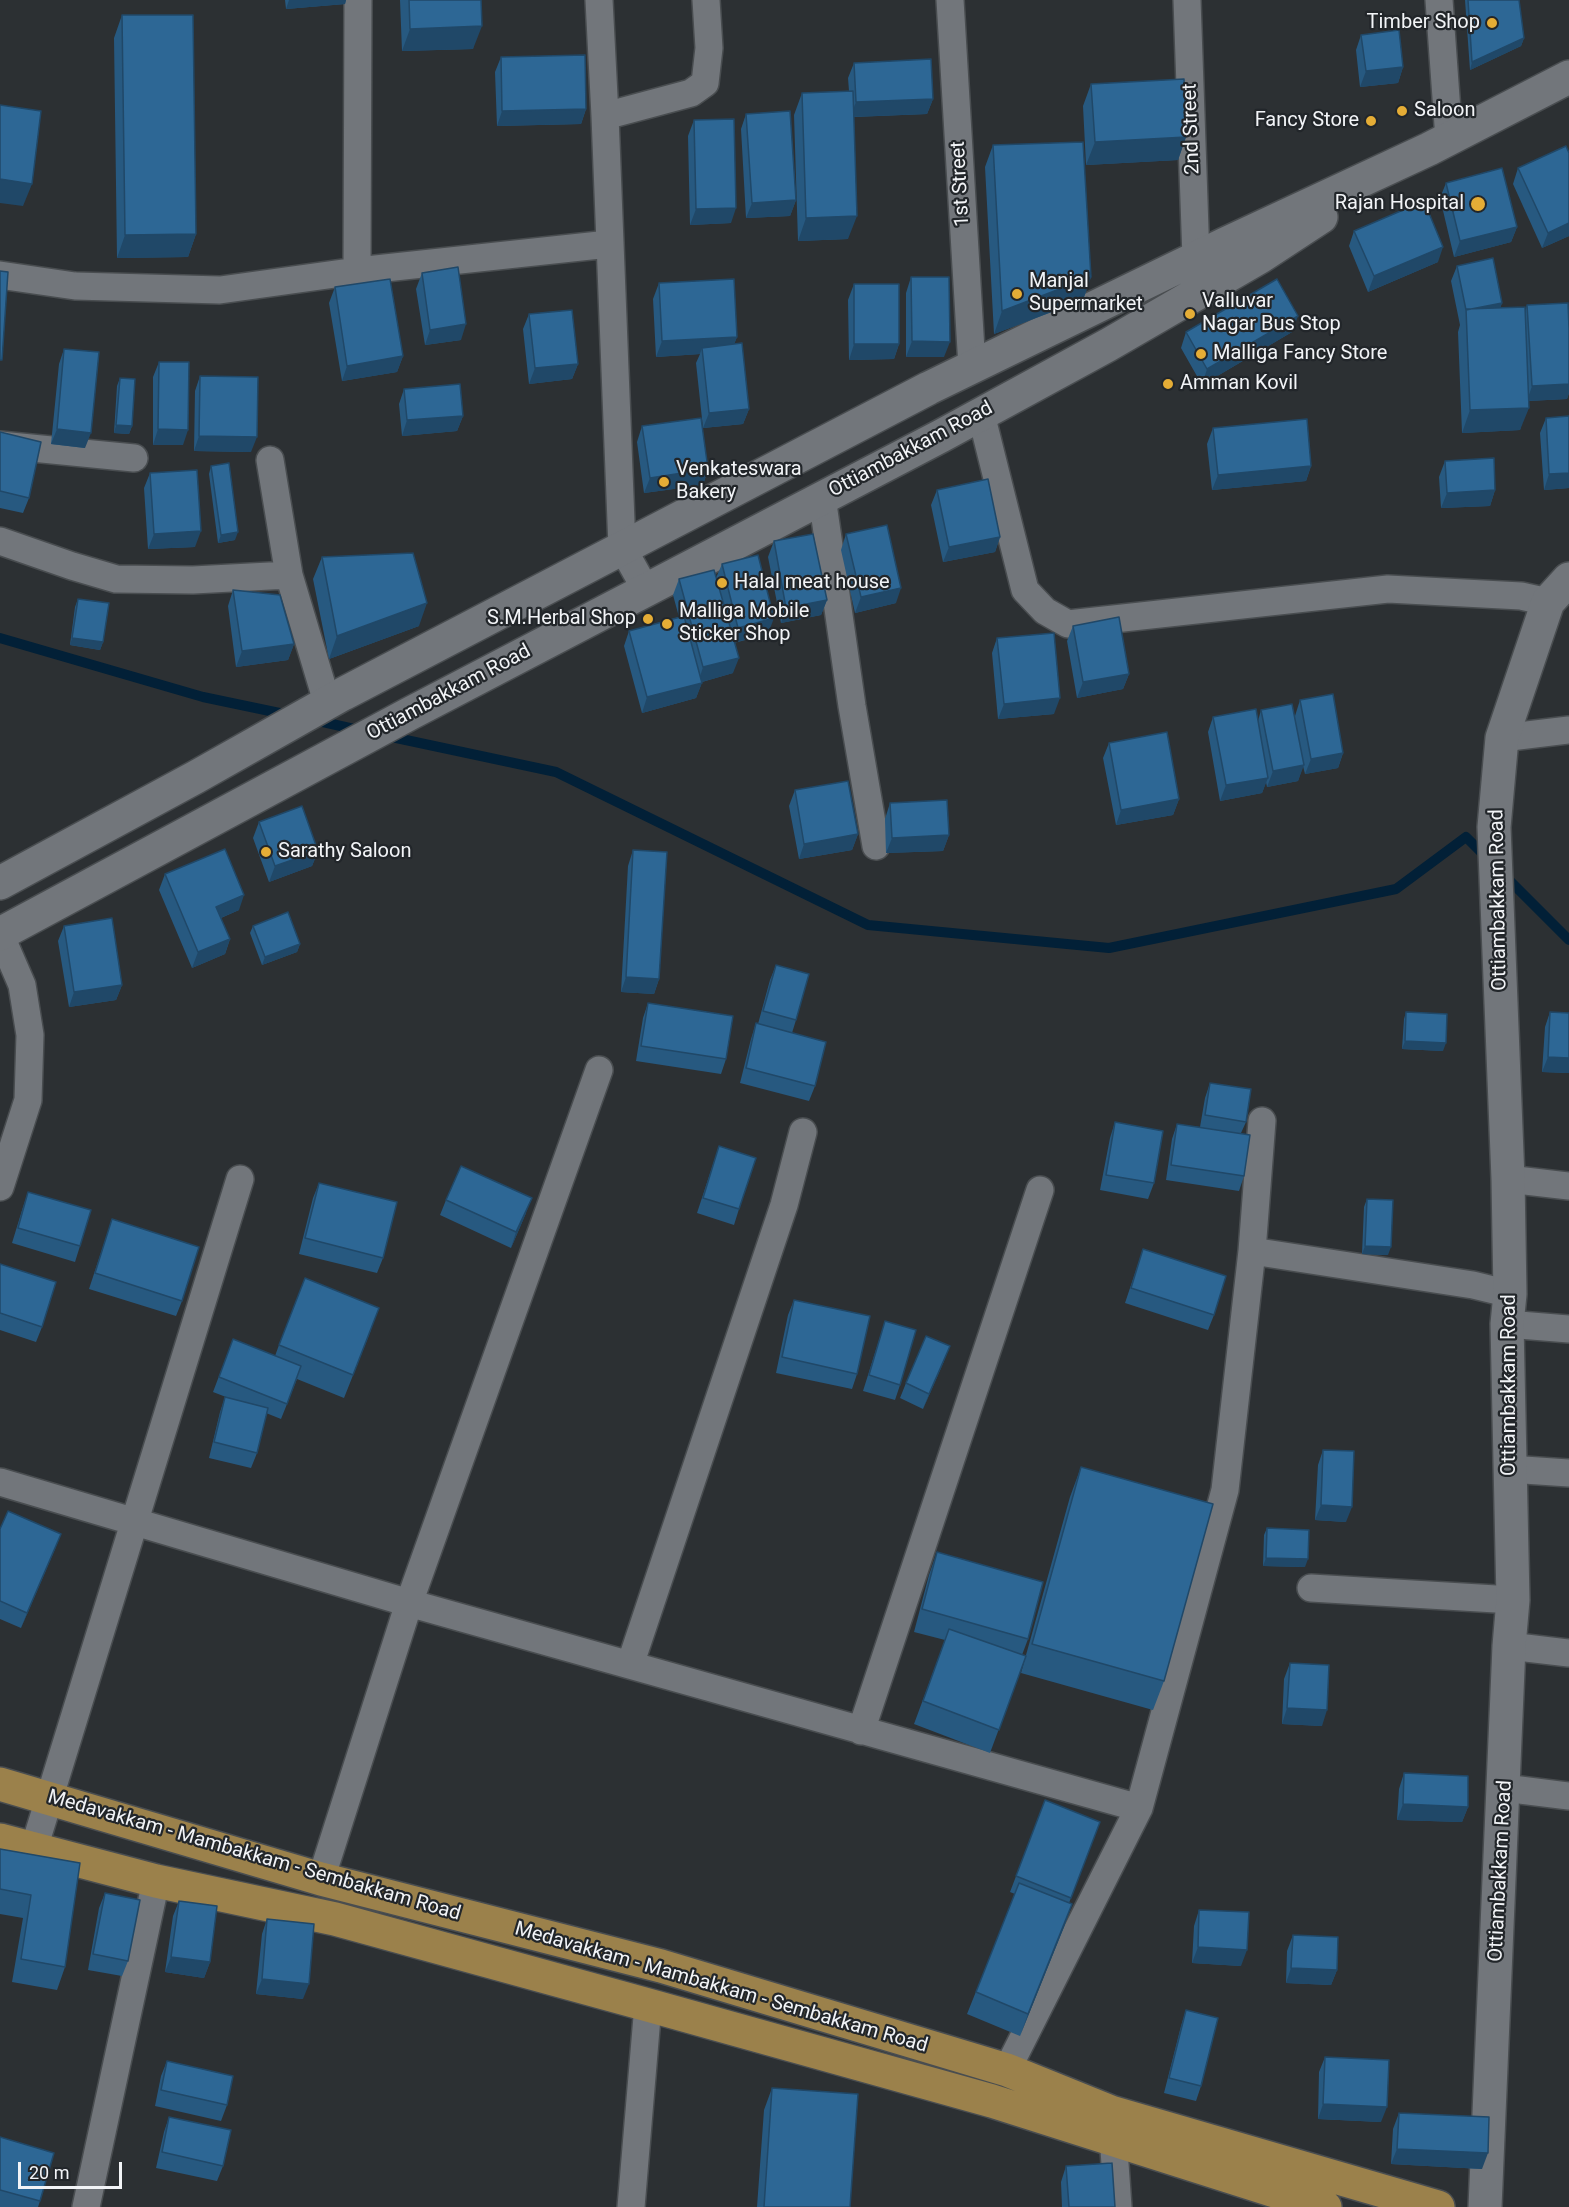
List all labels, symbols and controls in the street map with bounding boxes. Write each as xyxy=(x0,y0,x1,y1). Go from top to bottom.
place label: Timber Shop xyxy=(1367,11,1480,35)
marker: Timber Shop xyxy=(1485,16,1499,30)
street label: 2nd Street xyxy=(1178,83,1206,175)
place label: Saloon xyxy=(1414,99,1475,123)
marker: Saloon xyxy=(1395,104,1409,118)
place label: Fancy Store xyxy=(1255,109,1359,133)
marker: Fancy Store xyxy=(1364,114,1378,128)
street label: 1st Street xyxy=(947,141,975,227)
place label: Rajan Hospital xyxy=(1335,192,1464,216)
marker: Rajan Hospital xyxy=(1469,195,1487,213)
place label: Manjal Supermarket xyxy=(1029,270,1143,317)
marker: Manjal Supermarket xyxy=(1010,287,1024,301)
place label: Valluvar Nagar Bus Stop xyxy=(1202,290,1341,337)
marker: Valluvar Nagar Bus Stop xyxy=(1183,307,1197,321)
place label: Malliga Fancy Store xyxy=(1213,342,1387,366)
marker: Malliga Fancy Store xyxy=(1194,347,1208,361)
place label: Amman Kovil xyxy=(1180,372,1298,396)
marker: Amman Kovil xyxy=(1161,377,1175,391)
street label: Ottiambakkam Road xyxy=(825,397,997,503)
place label: Venkateswara Bakery xyxy=(676,458,802,505)
marker: Venkateswara Bakery xyxy=(657,475,671,489)
place label: Halal meat house xyxy=(734,571,890,595)
marker: Halal meat house xyxy=(715,576,729,590)
place label: Malliga Mobile Sticker Shop xyxy=(679,600,809,647)
place label: S.M.Herbal Shop xyxy=(487,607,636,631)
marker: S.M.Herbal Shop xyxy=(641,612,655,626)
marker: Malliga Mobile Sticker Shop xyxy=(660,617,674,631)
street label: Ottiambakkam Road xyxy=(363,640,535,746)
street label: Ottiambakkam Road xyxy=(1485,809,1513,991)
place label: Sarathy Saloon xyxy=(278,840,411,864)
marker: Sarathy Saloon xyxy=(259,845,273,859)
street label: Ottiambakkam Road xyxy=(1498,1294,1522,1476)
street label: Ottiambakkam Road xyxy=(1484,1780,1518,1962)
street label: Medavakkam - Mambakkam - Sembakkam Road xyxy=(45,1785,463,1927)
street label: Medavakkam - Mambakkam - Sembakkam Road xyxy=(512,1917,930,2059)
scale bar xyxy=(21,2150,124,2188)
text: 20 m xyxy=(29,2162,69,2183)

